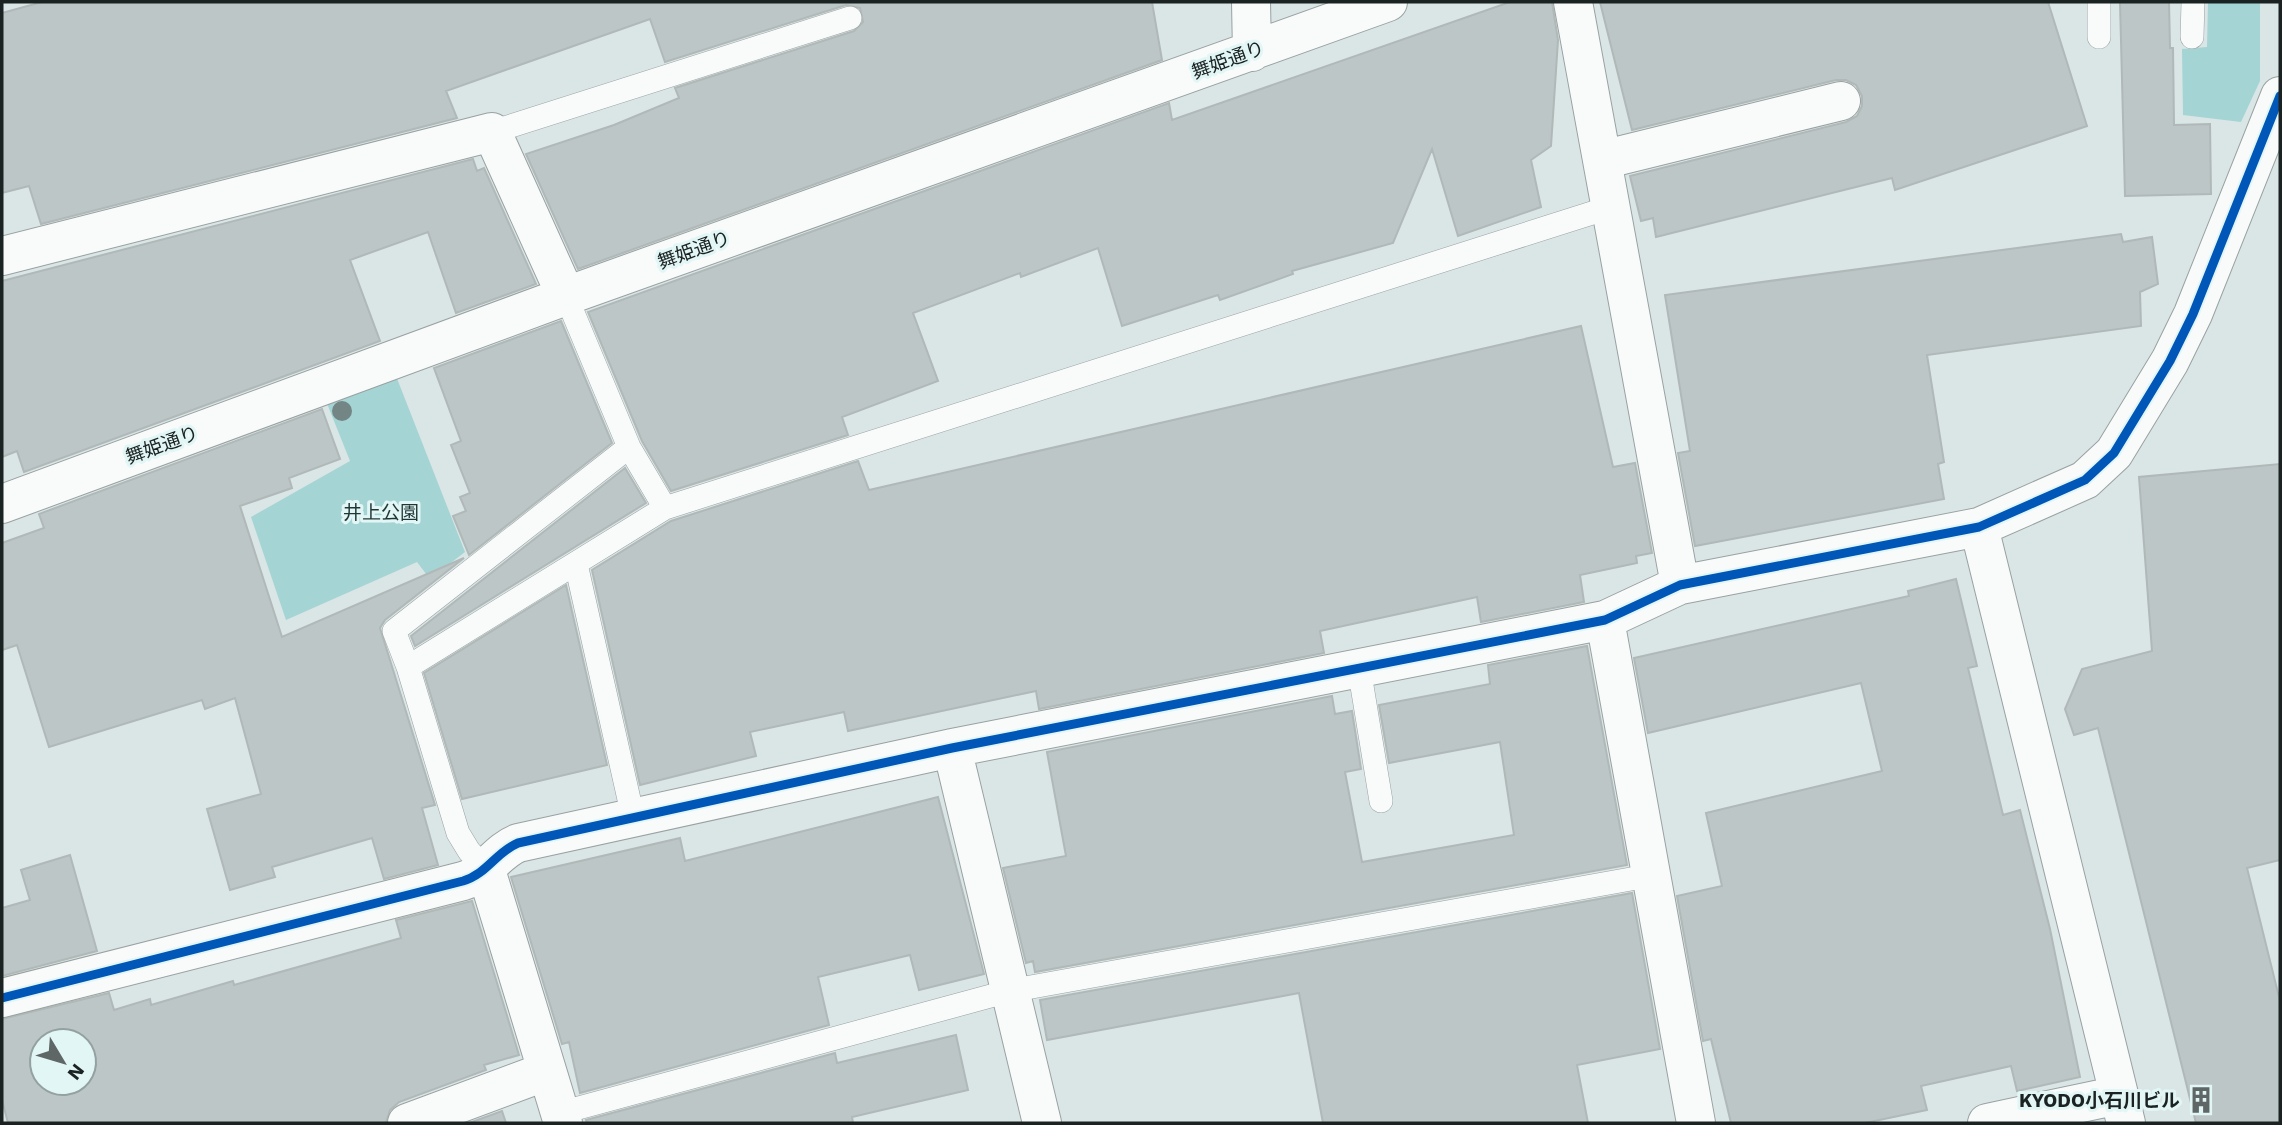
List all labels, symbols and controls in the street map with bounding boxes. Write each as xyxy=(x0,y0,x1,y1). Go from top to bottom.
street label: 舞姫通り xyxy=(1188,36,1268,84)
street label: 舞姫通り xyxy=(654,226,734,274)
street label: 舞姫通り xyxy=(122,421,202,469)
park label: 井上公園 xyxy=(343,501,419,524)
north arrow xyxy=(28,1027,98,1097)
text: N xyxy=(63,1060,89,1085)
building icon: KYODO小石川ビル xyxy=(2186,1085,2216,1115)
place label: KYODO小石川ビル xyxy=(2019,1089,2180,1112)

